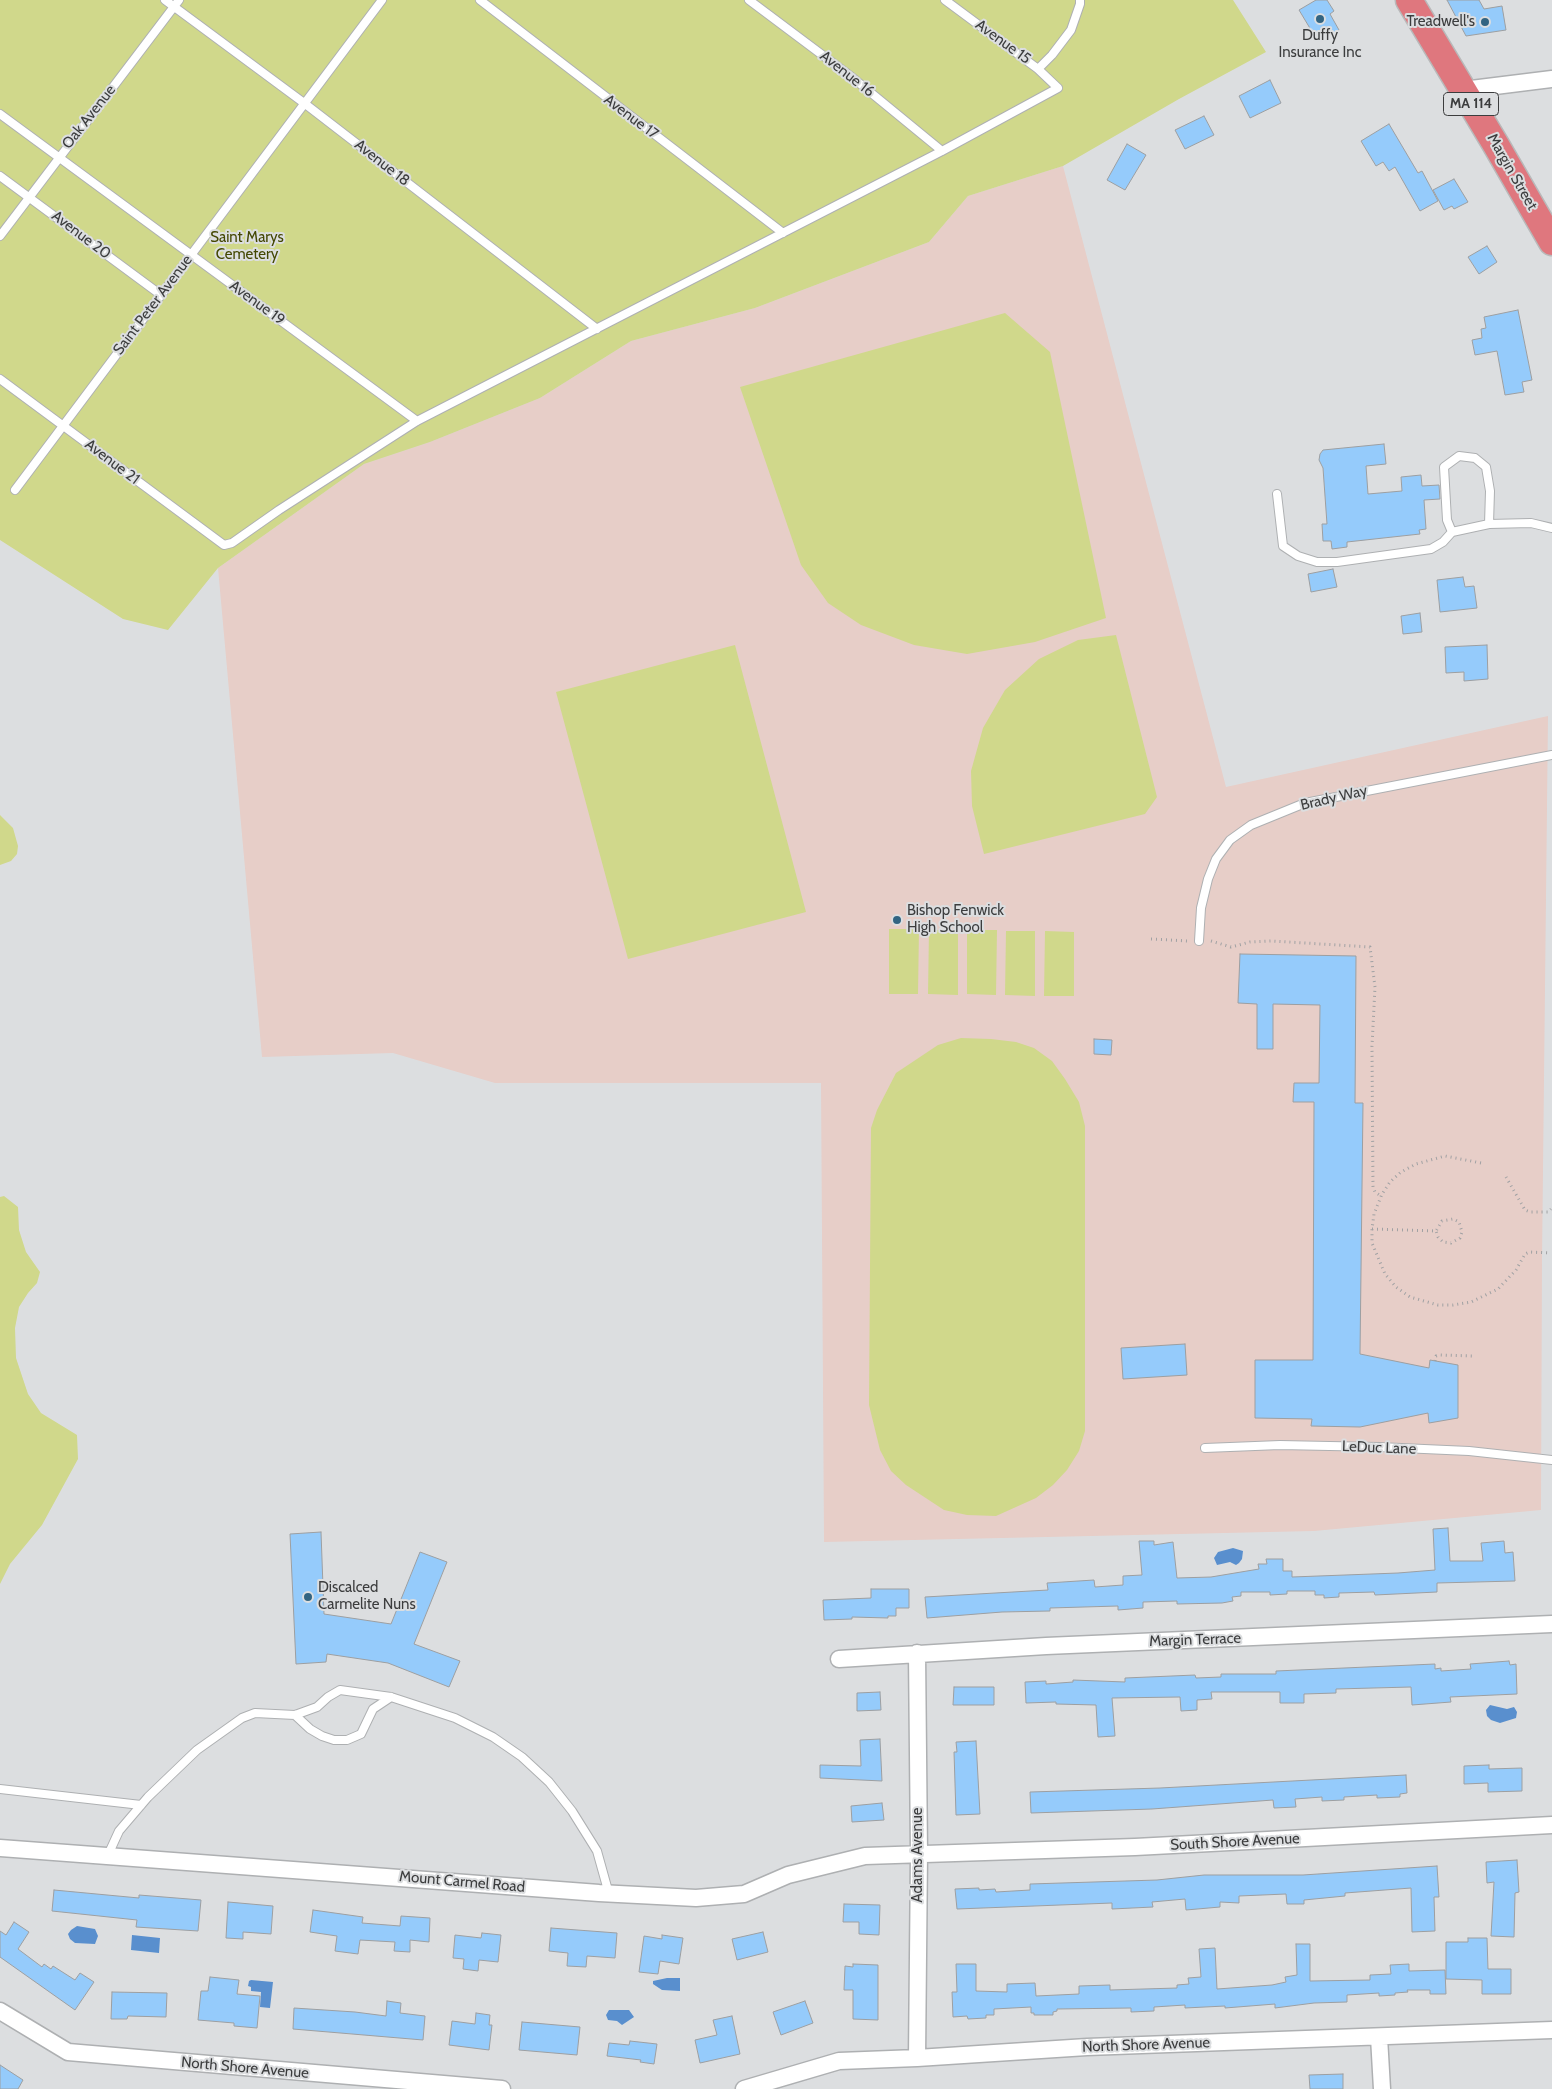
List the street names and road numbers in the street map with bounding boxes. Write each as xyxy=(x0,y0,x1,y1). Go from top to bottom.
street label: Avenue 15 xyxy=(972,16,1034,68)
street label: Avenue 16 xyxy=(816,47,878,101)
street label: Oak Avenue xyxy=(58,81,120,153)
street label: Avenue 17 xyxy=(600,91,662,143)
road number: MA 114 xyxy=(1444,92,1498,116)
street label: Margin Street xyxy=(1483,131,1541,213)
street label: Avenue 18 xyxy=(351,136,413,190)
street label: Avenue 20 xyxy=(48,207,114,263)
street label: Saint Peter Avenue xyxy=(110,252,196,358)
street label: Avenue 19 xyxy=(226,277,288,329)
street label: Avenue 21 xyxy=(81,436,143,488)
street label: Brady Way xyxy=(1299,782,1369,814)
street label: LeDuc Lane xyxy=(1341,1438,1417,1458)
street label: Margin Terrace xyxy=(1149,1629,1241,1651)
street label: Adams Avenue xyxy=(909,1808,927,1902)
street label: South Shore Avenue xyxy=(1170,1830,1300,1854)
street label: Mount Carmel Road xyxy=(398,1868,526,1896)
street label: North Shore Avenue xyxy=(1082,2034,1210,2056)
street label: North Shore Avenue xyxy=(180,2053,310,2083)

